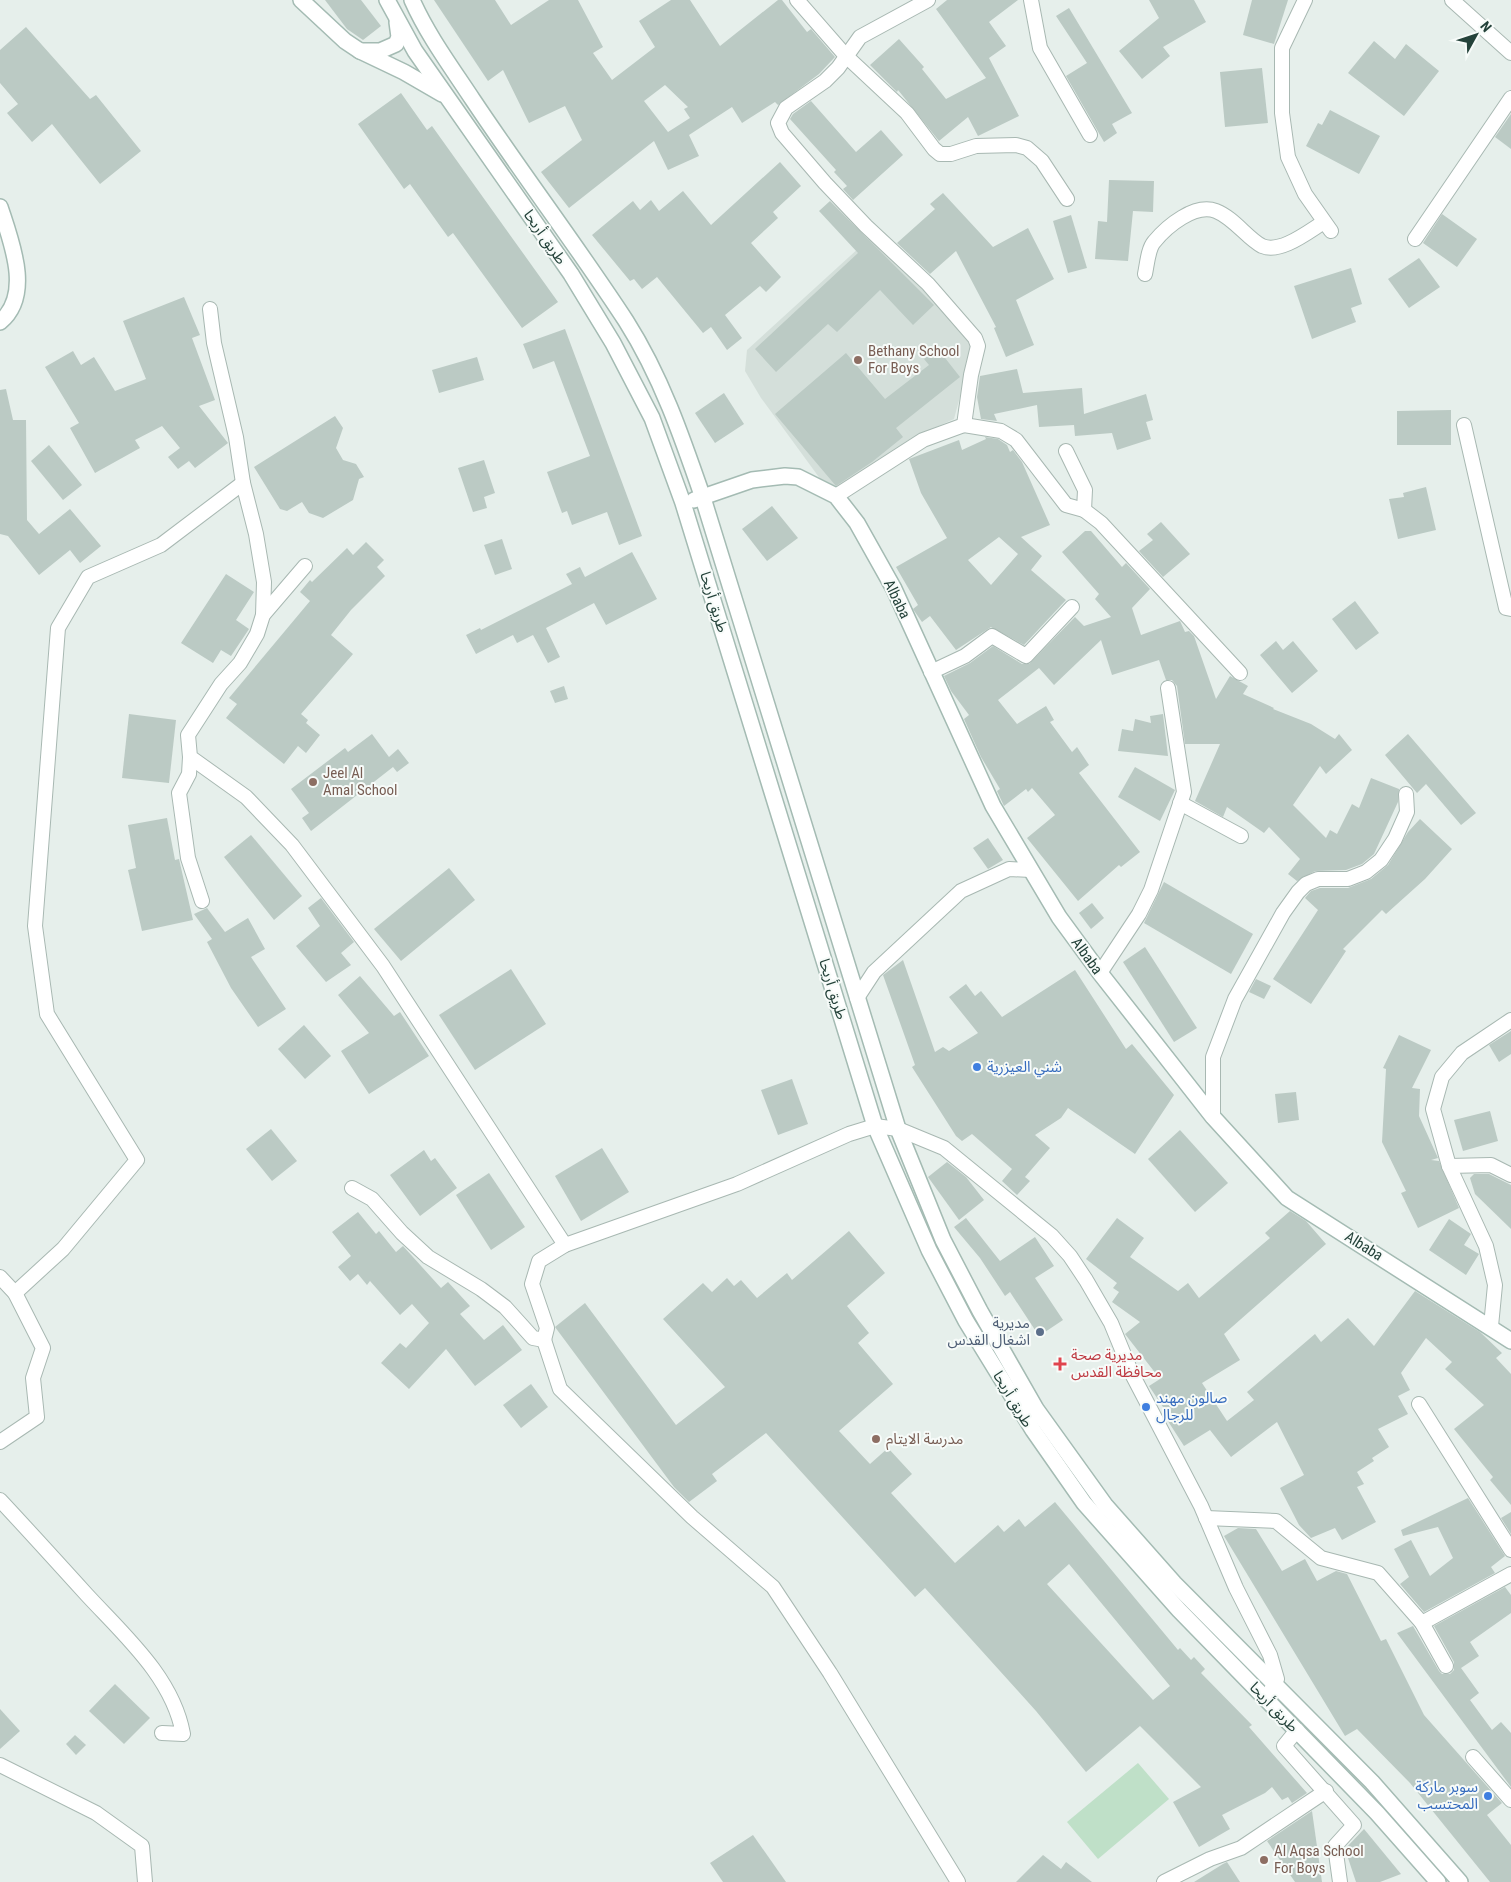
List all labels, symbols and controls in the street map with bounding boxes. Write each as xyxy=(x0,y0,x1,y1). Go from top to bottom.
north arrow xyxy=(1451,10,1501,60)
text: N xyxy=(1477,18,1495,35)
street label: طريق أريحا xyxy=(519,206,570,268)
place label: Bethany School For Boys xyxy=(868,342,960,377)
marker: Bethany School For Boys xyxy=(852,354,864,366)
street label: طريق أريحا xyxy=(695,569,732,635)
street label: Albaba xyxy=(880,577,914,621)
place label: Jeel Al Amal School xyxy=(323,764,397,799)
marker: Jeel Al Amal School xyxy=(307,776,319,788)
street label: Albaba xyxy=(1068,934,1106,978)
street label: طريق أريحا xyxy=(814,956,851,1022)
place label: شني العيزرية xyxy=(987,1058,1062,1078)
marker: شني العيزرية xyxy=(971,1061,983,1073)
street label: Albaba xyxy=(1342,1227,1386,1265)
place label: مديرية اشغال القدس xyxy=(948,1314,1030,1349)
marker: مديرية اشغال القدس xyxy=(1034,1326,1046,1338)
place label: مديرية صحة محافظة القدس xyxy=(1071,1346,1162,1381)
marker: مديرية صحة محافظة القدس xyxy=(1053,1357,1067,1371)
street label: طريق أريحا xyxy=(988,1367,1037,1431)
place label: صالون مهند للرجال xyxy=(1156,1389,1227,1424)
marker: صالون مهند للرجال xyxy=(1140,1401,1152,1413)
place label: مدرسة الايتام xyxy=(886,1430,963,1450)
marker: مدرسة الايتام xyxy=(870,1433,882,1445)
street label: طريق أريحا xyxy=(1245,1678,1302,1736)
place label: سوبر ماركة المحتسب xyxy=(1415,1778,1478,1813)
marker: سوبر ماركة المحتسب xyxy=(1482,1790,1494,1802)
place label: Al Aqsa School For Boys xyxy=(1274,1842,1364,1877)
marker: Al Aqsa School For Boys xyxy=(1258,1854,1270,1866)

